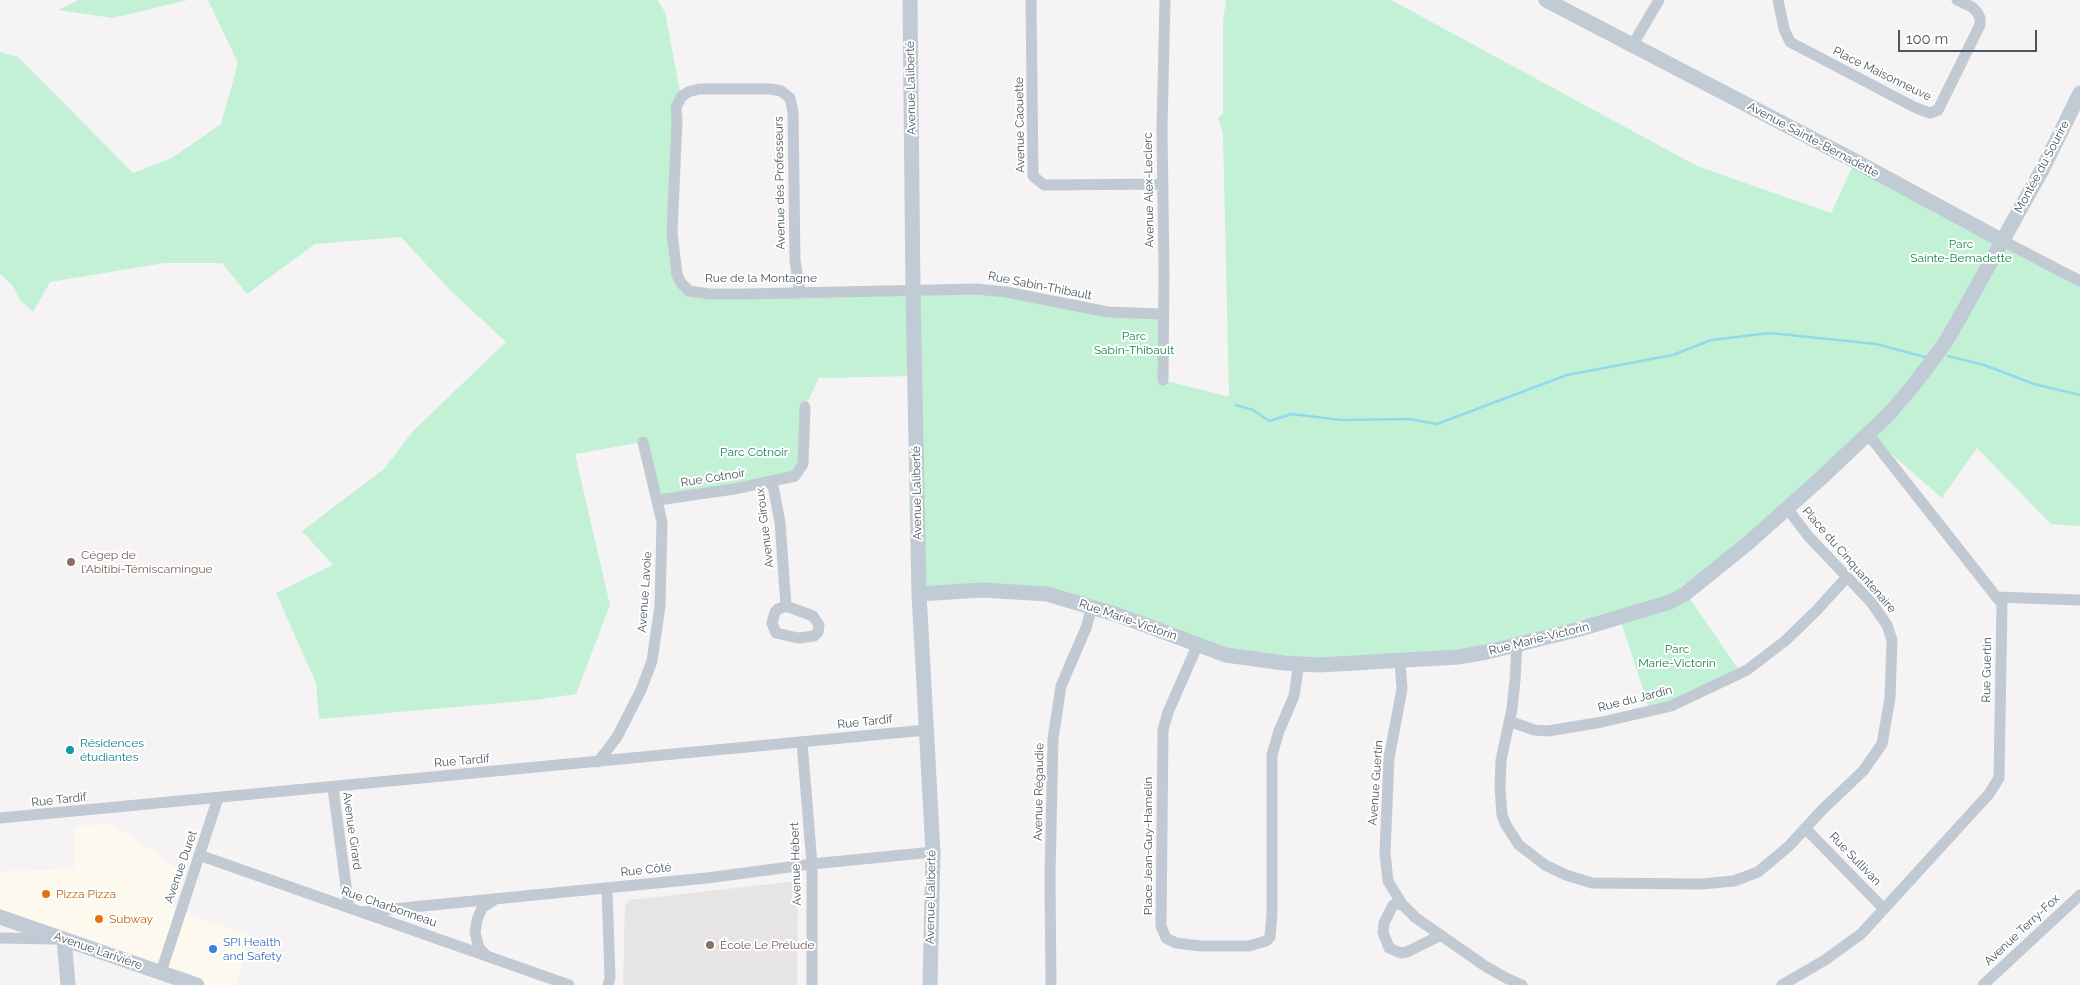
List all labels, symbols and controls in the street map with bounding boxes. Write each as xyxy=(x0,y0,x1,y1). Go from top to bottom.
scale bar xyxy=(1900,20,2039,52)
text: 100 m xyxy=(1906,30,1948,48)
street label: Avenue Laliberté xyxy=(903,41,919,135)
street label: Place Maisonneuve xyxy=(1830,44,1934,104)
street label: Avenue Caouette xyxy=(1012,77,1028,173)
street label: Avenue Sainte-Bernadette xyxy=(1745,99,1881,181)
street label: Avenue des Professeurs xyxy=(772,116,788,250)
street label: Montée du Sourire xyxy=(2012,118,2072,216)
street label: Avenue Alex-Leclerc xyxy=(1141,132,1157,248)
park label: Parc Sainte-Bernadette xyxy=(1910,237,2012,265)
street label: Rue Sabin-Thibault xyxy=(987,269,1093,303)
street label: Rue de la Montagne xyxy=(705,271,817,285)
park label: Parc Sabin-Thibault xyxy=(1094,329,1174,357)
park label: Parc Cotnoir xyxy=(720,445,788,459)
street label: Avenue Laliberté xyxy=(909,446,925,540)
street label: Rue Cotnoir xyxy=(680,466,746,490)
street label: Avenue Giroux xyxy=(753,487,777,569)
street label: Place du Cinquantenaire xyxy=(1799,504,1899,616)
place label: Cégep de l'Abitibi-Témiscamingue xyxy=(81,548,213,576)
street label: Avenue Lavoie xyxy=(635,551,655,633)
marker: Cégep de l'Abitibi-Témiscamingue xyxy=(65,556,77,568)
street label: Rue Marie-Victorin xyxy=(1077,596,1179,644)
street label: Rue Marie-Victorin xyxy=(1487,620,1591,658)
street label: Rue Guertin xyxy=(1979,637,1995,703)
park label: Parc Marie-Victorin xyxy=(1638,642,1716,670)
street label: Rue du Jardin xyxy=(1596,683,1674,715)
street label: Rue Tardif xyxy=(837,712,893,732)
place label: Résidences étudiantes xyxy=(80,736,144,764)
street label: Avenue Guertin xyxy=(1366,740,1386,826)
street label: Avenue Régaudie xyxy=(1031,743,1047,841)
marker: Résidences étudiantes xyxy=(64,744,76,756)
street label: Rue Tardif xyxy=(434,751,490,771)
street label: Place Jean-Guy-Hamelin xyxy=(1141,777,1155,915)
street label: Rue Tardif xyxy=(31,790,87,810)
street label: Avenue Girard xyxy=(339,791,365,871)
street label: Avenue Hébert xyxy=(787,822,805,906)
street label: Avenue Duret xyxy=(162,829,200,905)
street label: Rue Sullivan xyxy=(1826,829,1884,889)
street label: Avenue Laliberté xyxy=(923,850,939,944)
street label: Rue Côté xyxy=(620,860,672,880)
street label: Rue Charbonneau xyxy=(339,884,439,930)
place label: Pizza Pizza xyxy=(56,887,116,901)
marker: Pizza Pizza xyxy=(40,888,52,900)
street label: Avenue Terry-Fox xyxy=(1981,891,2063,969)
place label: Subway xyxy=(109,912,153,926)
marker: Subway xyxy=(93,913,105,925)
street label: Avenue Larivière xyxy=(52,929,144,973)
place label: SPI Health and Safety xyxy=(223,935,282,963)
place label: École Le Prélude xyxy=(720,938,815,952)
marker: École Le Prélude xyxy=(704,939,716,951)
marker: SPI Health and Safety xyxy=(207,943,219,955)

